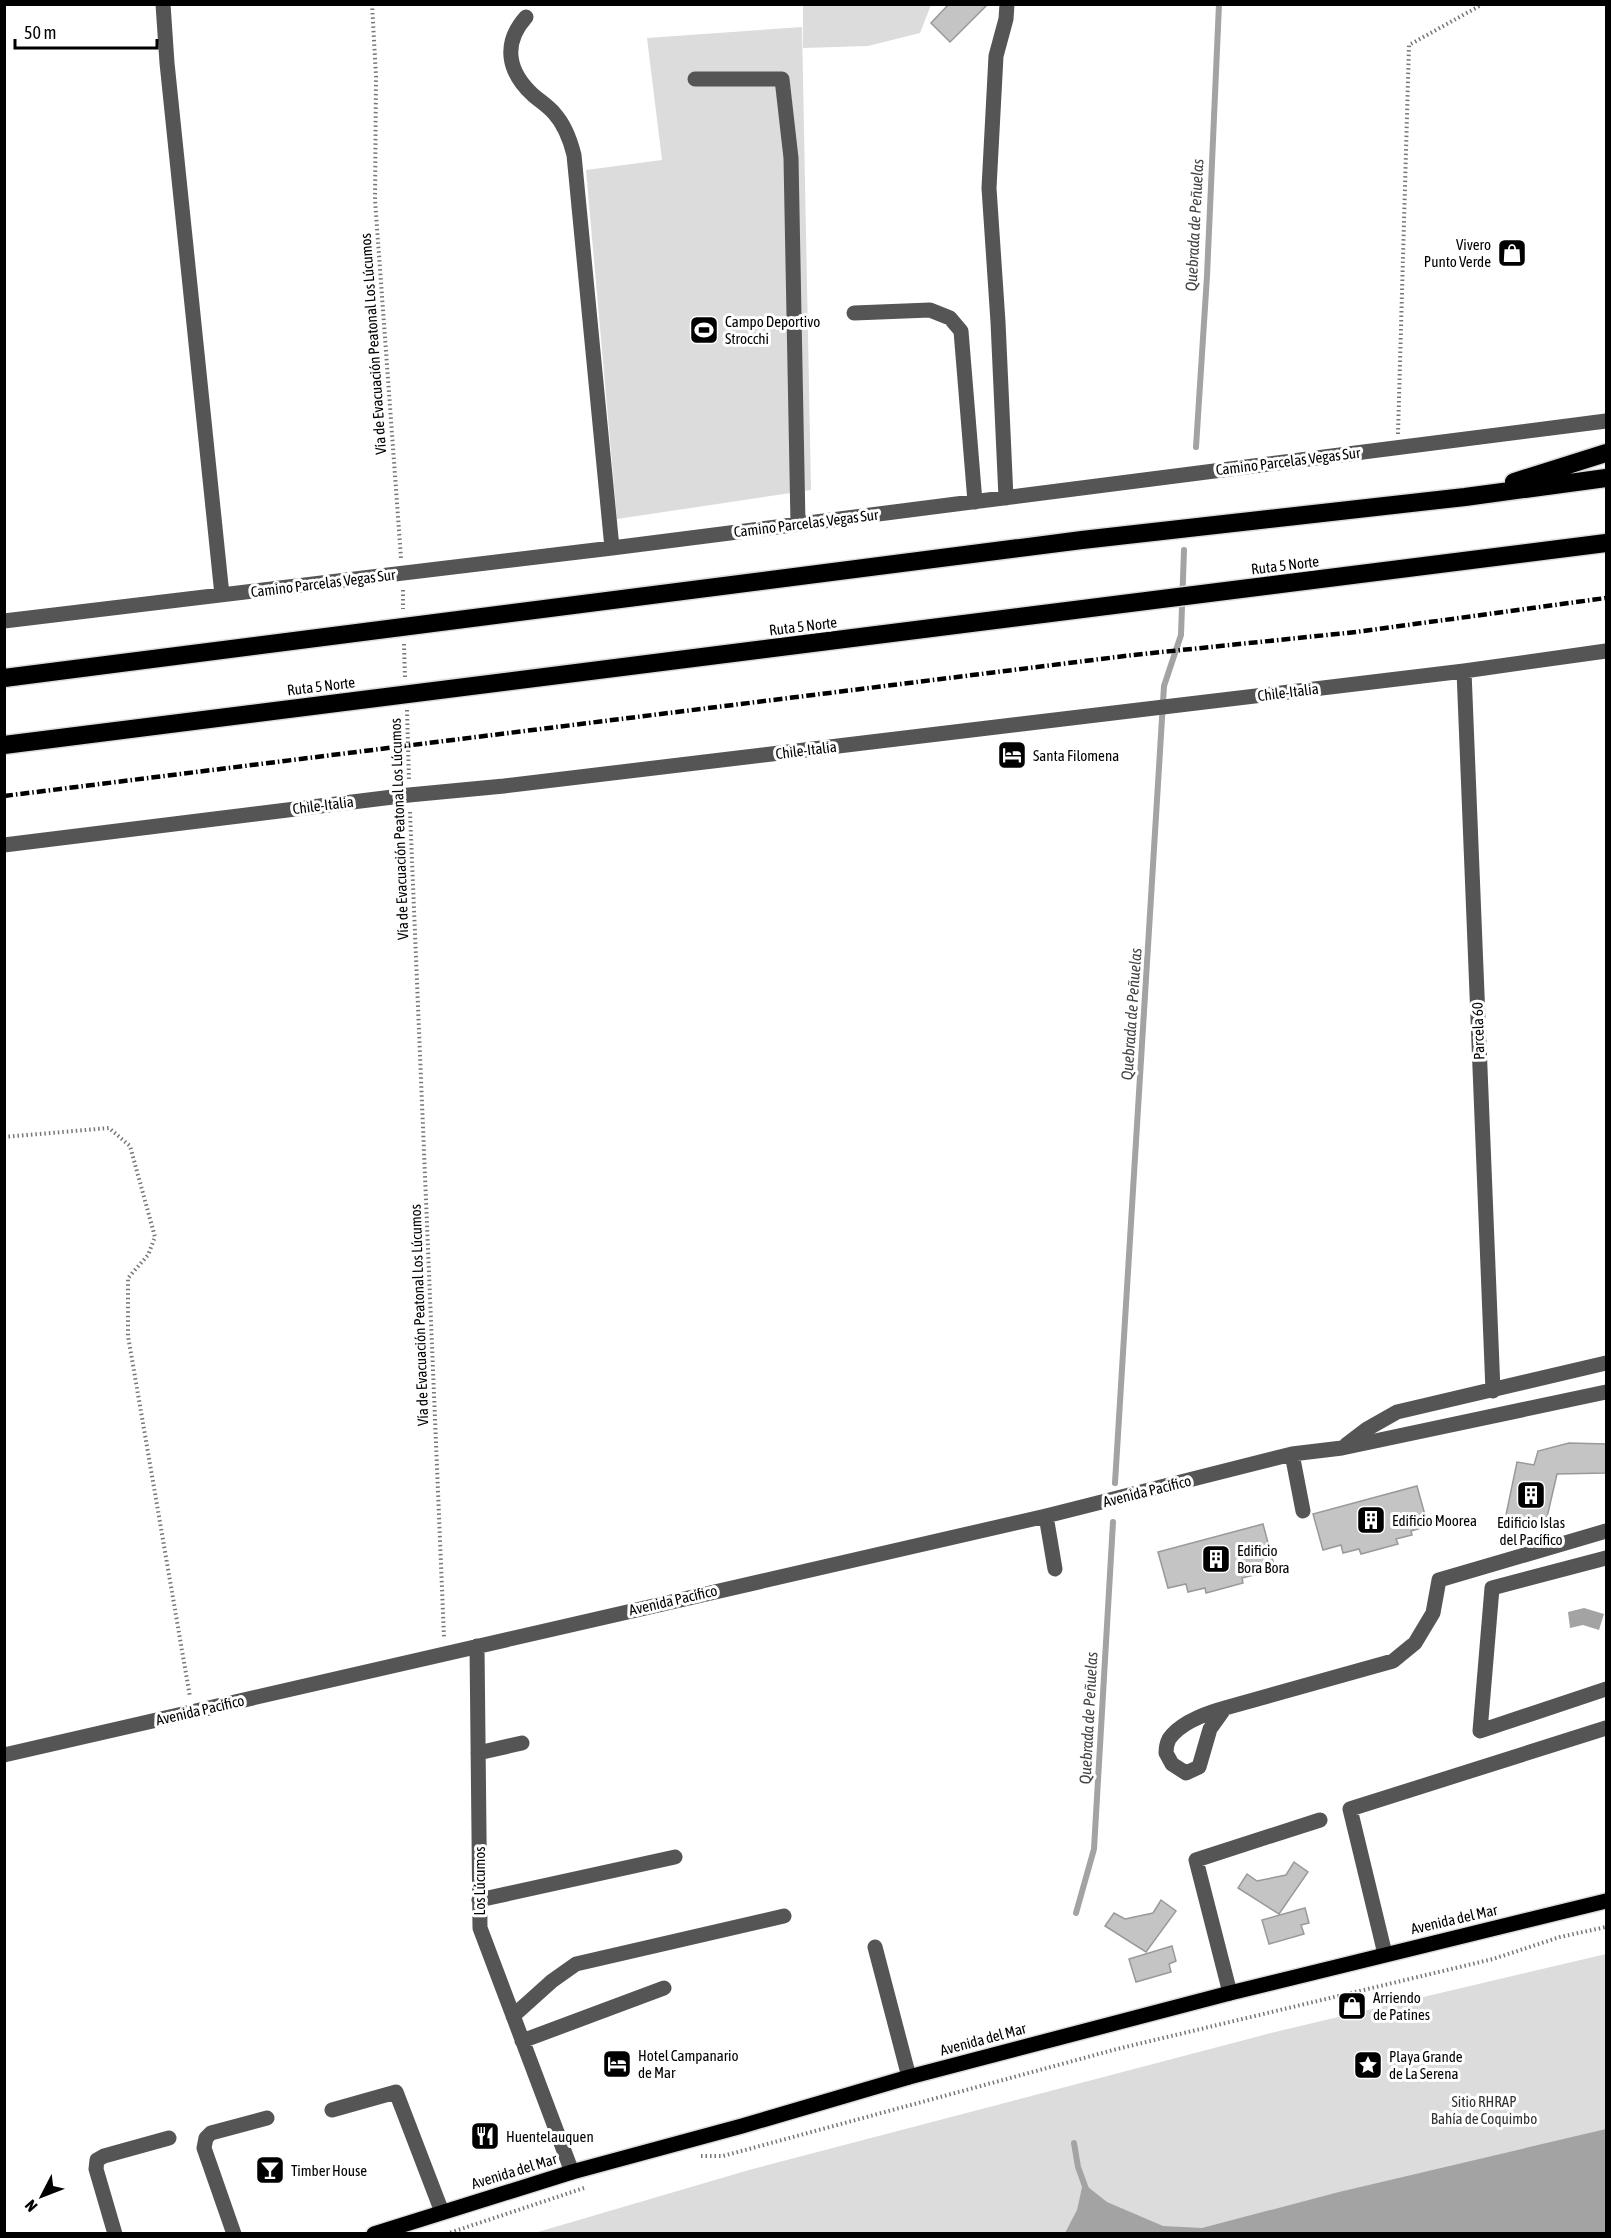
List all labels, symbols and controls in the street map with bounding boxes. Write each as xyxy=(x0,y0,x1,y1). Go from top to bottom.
scale bar xyxy=(15,12,158,50)
text: 50 m xyxy=(24,22,56,43)
water label: Quebrada de Peñuelas xyxy=(1182,158,1206,292)
street label: Vía de Evacuación Peatonal Los Lúcumos xyxy=(357,233,389,455)
place label: Vivero Punto Verde xyxy=(1424,236,1491,270)
shop icon: Vivero Punto Verde xyxy=(1496,237,1528,269)
place label: Campo Deportivo Strocchi xyxy=(725,313,820,347)
sports icon: Campo Deportivo Strocchi xyxy=(688,314,720,346)
street label: Camino Parcelas Vegas Sur xyxy=(1215,444,1362,478)
street label: Camino Parcelas Vegas Sur xyxy=(733,506,880,540)
street label: Ruta 5 Norte xyxy=(1250,552,1320,578)
street label: Camino Parcelas Vegas Sur xyxy=(250,566,397,600)
street label: Ruta 5 Norte xyxy=(768,613,838,639)
street label: Ruta 5 Norte xyxy=(286,673,356,699)
street label: Chile-Italia xyxy=(1256,680,1320,704)
street label: Vía de Evacuación Peatonal Los Lúcumos xyxy=(387,718,411,940)
street label: Chile-Italia xyxy=(774,738,838,762)
hotel icon: Santa Filomena xyxy=(996,739,1028,771)
place label: Santa Filomena xyxy=(1033,747,1119,764)
street label: Chile-Italia xyxy=(291,793,355,817)
water label: Quebrada de Peñuelas xyxy=(1117,947,1145,1081)
street label: Parcela 60 xyxy=(1468,1002,1488,1060)
street label: Vía de Evacuación Peatonal Los Lúcumos xyxy=(407,1204,431,1426)
street label: Avenida Pacífico xyxy=(1101,1472,1193,1510)
building icon: Edificio Islas del Pacífico xyxy=(1515,1479,1547,1511)
building icon: Edificio Moorea xyxy=(1355,1504,1387,1536)
place label: Edificio Moorea xyxy=(1392,1512,1477,1529)
place label: Edificio Islas del Pacífico xyxy=(1497,1514,1565,1548)
place label: Edificio Bora Bora xyxy=(1237,1542,1290,1576)
building icon: Edificio Bora Bora xyxy=(1200,1543,1232,1575)
street label: Avenida Pacífico xyxy=(627,1582,719,1618)
water label: Quebrada de Peñuelas xyxy=(1076,1651,1100,1785)
street label: Avenida Pacífico xyxy=(154,1692,246,1728)
street label: Los Lúcumos xyxy=(471,1846,488,1916)
street label: Avenida del Mar xyxy=(1409,1901,1500,1937)
place label: Arriendo de Patines xyxy=(1373,1989,1430,2023)
shop icon: Arriendo de Patines xyxy=(1336,1990,1368,2022)
street label: Avenida del Mar xyxy=(938,2019,1028,2059)
place label: Hotel Campanario de Mar xyxy=(638,2047,739,2081)
hotel icon: Hotel Campanario de Mar xyxy=(601,2048,633,2080)
place label: Playa Grande de La Serena xyxy=(1389,2048,1463,2082)
place icon: Playa Grande de La Serena xyxy=(1352,2049,1384,2081)
park label: Sitio RHRAP Bahía de Coquimbo xyxy=(1431,2093,1537,2127)
restaurant icon: Huentelauquen xyxy=(469,2120,501,2152)
place label: Huentelauquen xyxy=(506,2128,594,2145)
street label: Avenida del Mar xyxy=(469,2150,559,2192)
bar icon: Timber House xyxy=(254,2154,286,2186)
place label: Timber House xyxy=(291,2162,367,2179)
north arrow xyxy=(12,2166,72,2226)
text: N xyxy=(21,2197,41,2216)

